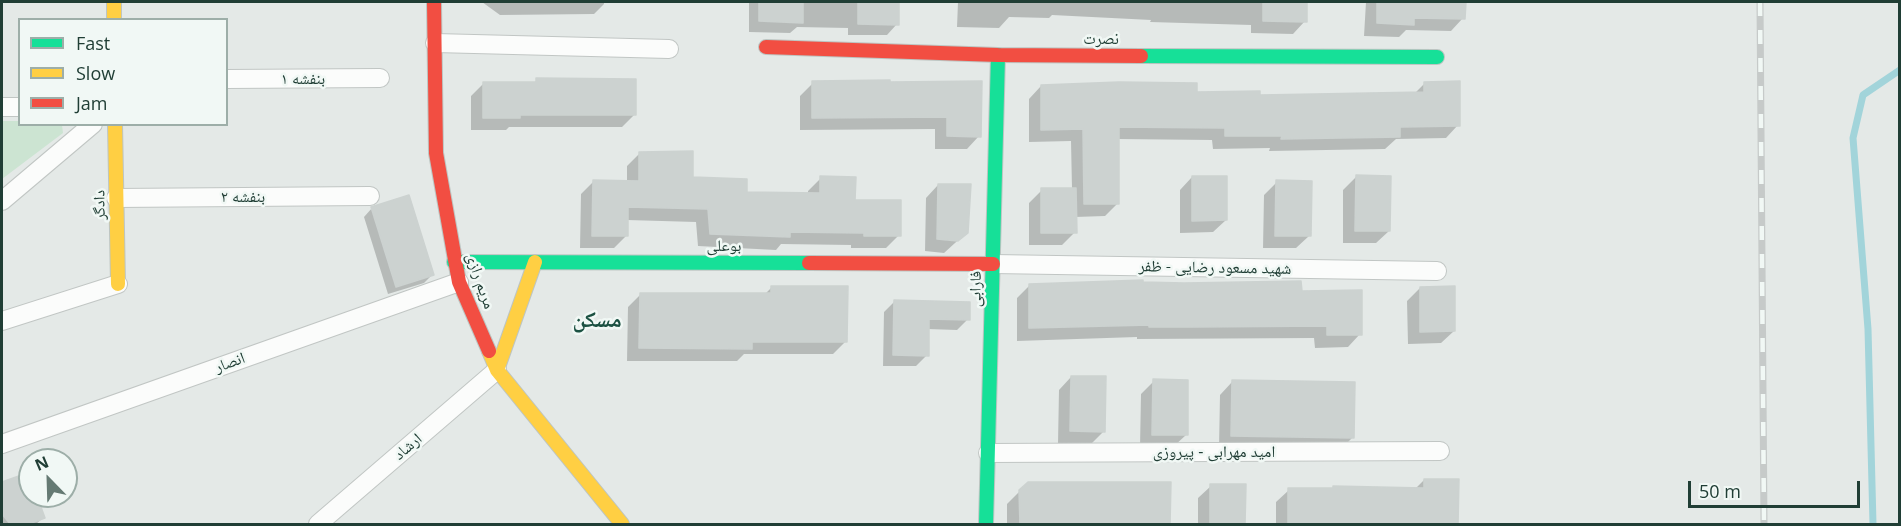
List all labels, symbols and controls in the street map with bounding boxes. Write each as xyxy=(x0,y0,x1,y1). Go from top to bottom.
legend xyxy=(18,18,228,126)
street label: نصرت xyxy=(1083,29,1119,49)
text: Fast xyxy=(76,31,110,55)
text: Slow xyxy=(76,61,115,85)
street label: بنفشه ۱ xyxy=(281,69,325,89)
text: Jam xyxy=(76,91,108,115)
street label: بنفشه ۲ xyxy=(221,187,265,207)
street label: دادگر xyxy=(90,190,110,220)
street label: بوعلی xyxy=(707,236,741,256)
street label: مریم رازی xyxy=(461,251,499,311)
street label: شهید مسعود رضایی - ظفر xyxy=(1138,257,1292,279)
street label: فارابی xyxy=(966,271,986,307)
district label: مسکن xyxy=(572,308,622,334)
street label: انصار xyxy=(212,349,248,377)
street label: ارشاد xyxy=(390,430,426,464)
street label: امید مهرابی - پیروزی xyxy=(1153,442,1275,462)
north arrow xyxy=(18,448,78,508)
text: N xyxy=(31,451,52,476)
scale bar xyxy=(1691,469,1864,507)
text: 50 m xyxy=(1699,479,1741,503)

